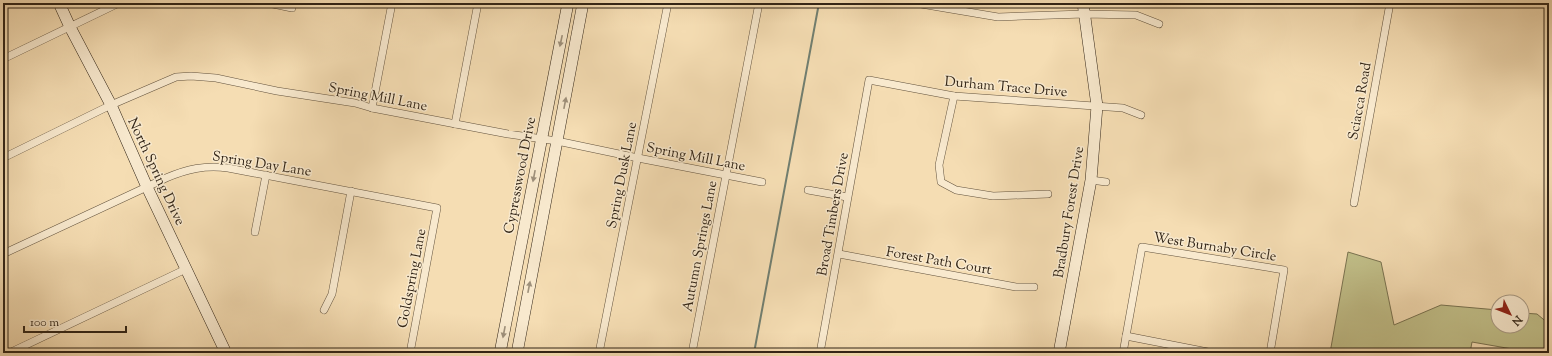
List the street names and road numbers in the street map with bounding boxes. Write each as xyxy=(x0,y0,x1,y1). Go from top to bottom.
street label: Sciacca Road xyxy=(1344,61,1378,142)
street label: Durham Trace Drive xyxy=(944,73,1068,103)
street label: Spring Mill Lane xyxy=(326,79,429,117)
street label: North Spring Drive xyxy=(121,115,189,229)
street label: Cypresswood Drive xyxy=(500,115,542,235)
street label: Spring Dusk Lane xyxy=(603,120,643,230)
street label: Spring Mill Lane xyxy=(644,139,747,177)
street label: Bradbury Forest Drive xyxy=(1050,145,1090,280)
street label: Spring Day Lane xyxy=(211,147,313,183)
street label: Broad Timbers Drive xyxy=(813,151,855,278)
street label: Autumn Springs Lane xyxy=(678,179,723,314)
street label: Goldspring Lane xyxy=(394,227,432,330)
street label: West Burnaby Circle xyxy=(1152,228,1278,268)
street label: Forest Path Court xyxy=(884,243,993,281)

